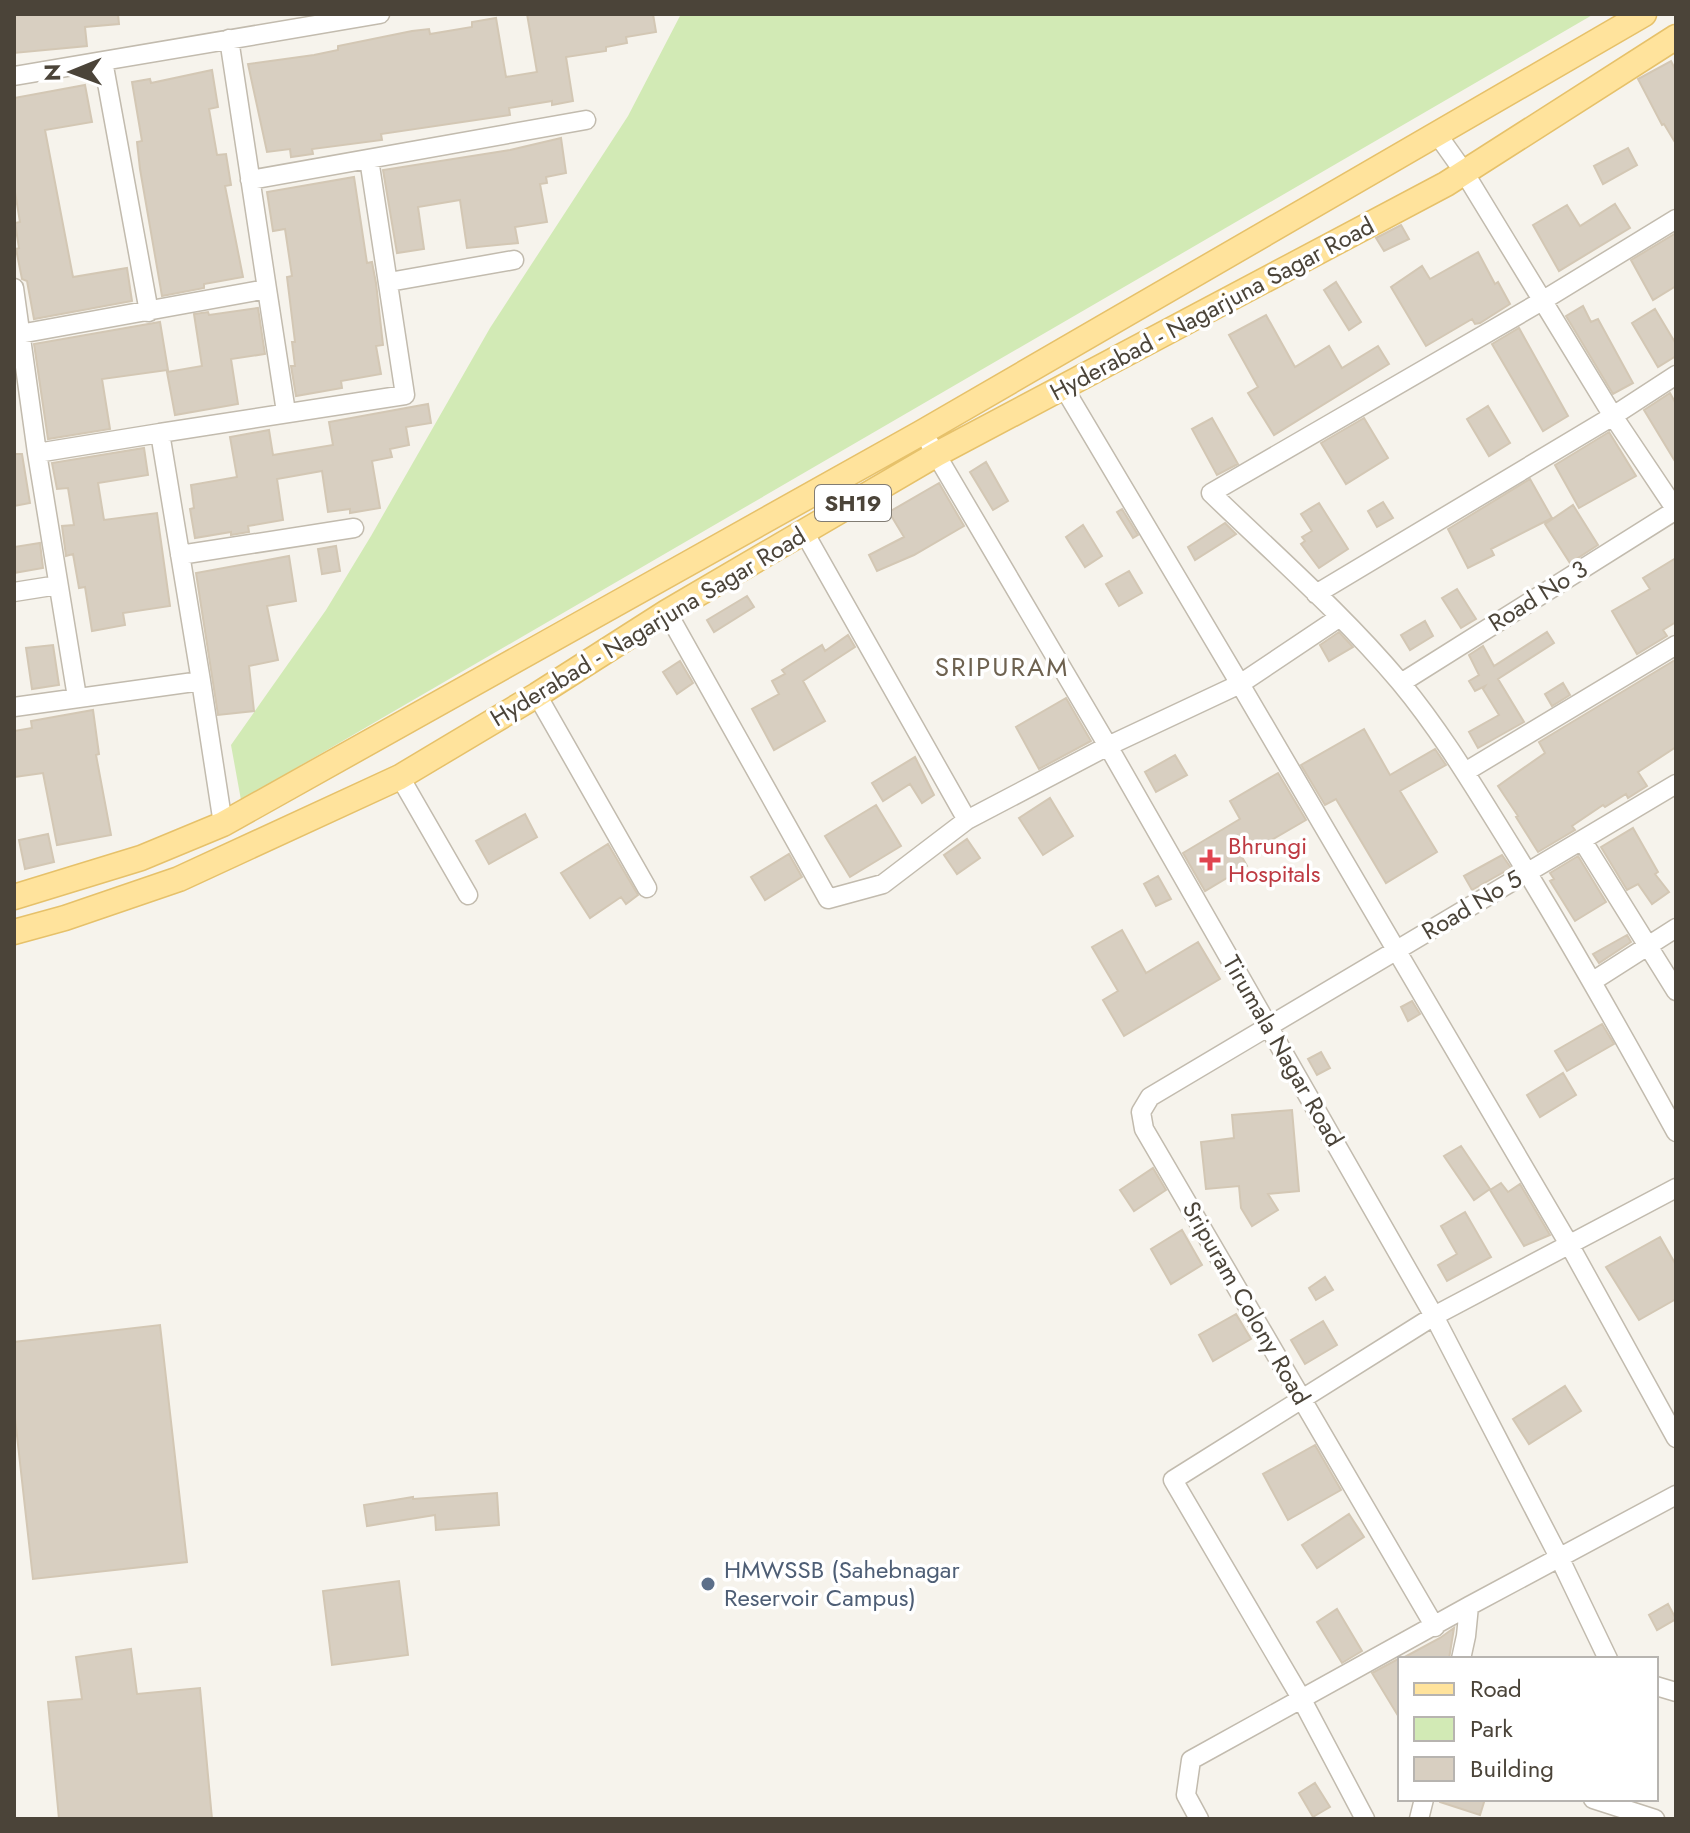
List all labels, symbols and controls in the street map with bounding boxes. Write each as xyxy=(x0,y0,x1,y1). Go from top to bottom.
north arrow xyxy=(32,32,112,112)
text: N xyxy=(36,63,68,81)
street label: Hyderabad - Nagarjuna Sagar Road xyxy=(1043,208,1380,409)
road number: SH19 xyxy=(815,485,891,521)
street label: Hyderabad - Nagarjuna Sagar Road xyxy=(483,518,812,735)
street label: Road No 3 xyxy=(1481,551,1594,640)
district label: SRIPURAM xyxy=(935,648,1069,686)
place label: Bhrungi Hospitals xyxy=(1228,828,1320,891)
marker: Bhrungi Hospitals xyxy=(1199,849,1221,871)
street label: Road No 5 xyxy=(1415,861,1529,948)
street label: Tirumala Nagar Road xyxy=(1214,949,1352,1153)
street label: Sripuram Colony Road xyxy=(1174,1195,1319,1411)
place label: HMWSSB (Sahebnagar Reservoir Campus) xyxy=(724,1552,960,1615)
marker: HMWSSB (Sahebnagar Reservoir Campus) xyxy=(699,1575,717,1593)
legend xyxy=(1398,1657,1658,1801)
text: Road xyxy=(1470,1671,1522,1706)
text: Park xyxy=(1470,1711,1513,1746)
text: Building xyxy=(1470,1751,1554,1786)

